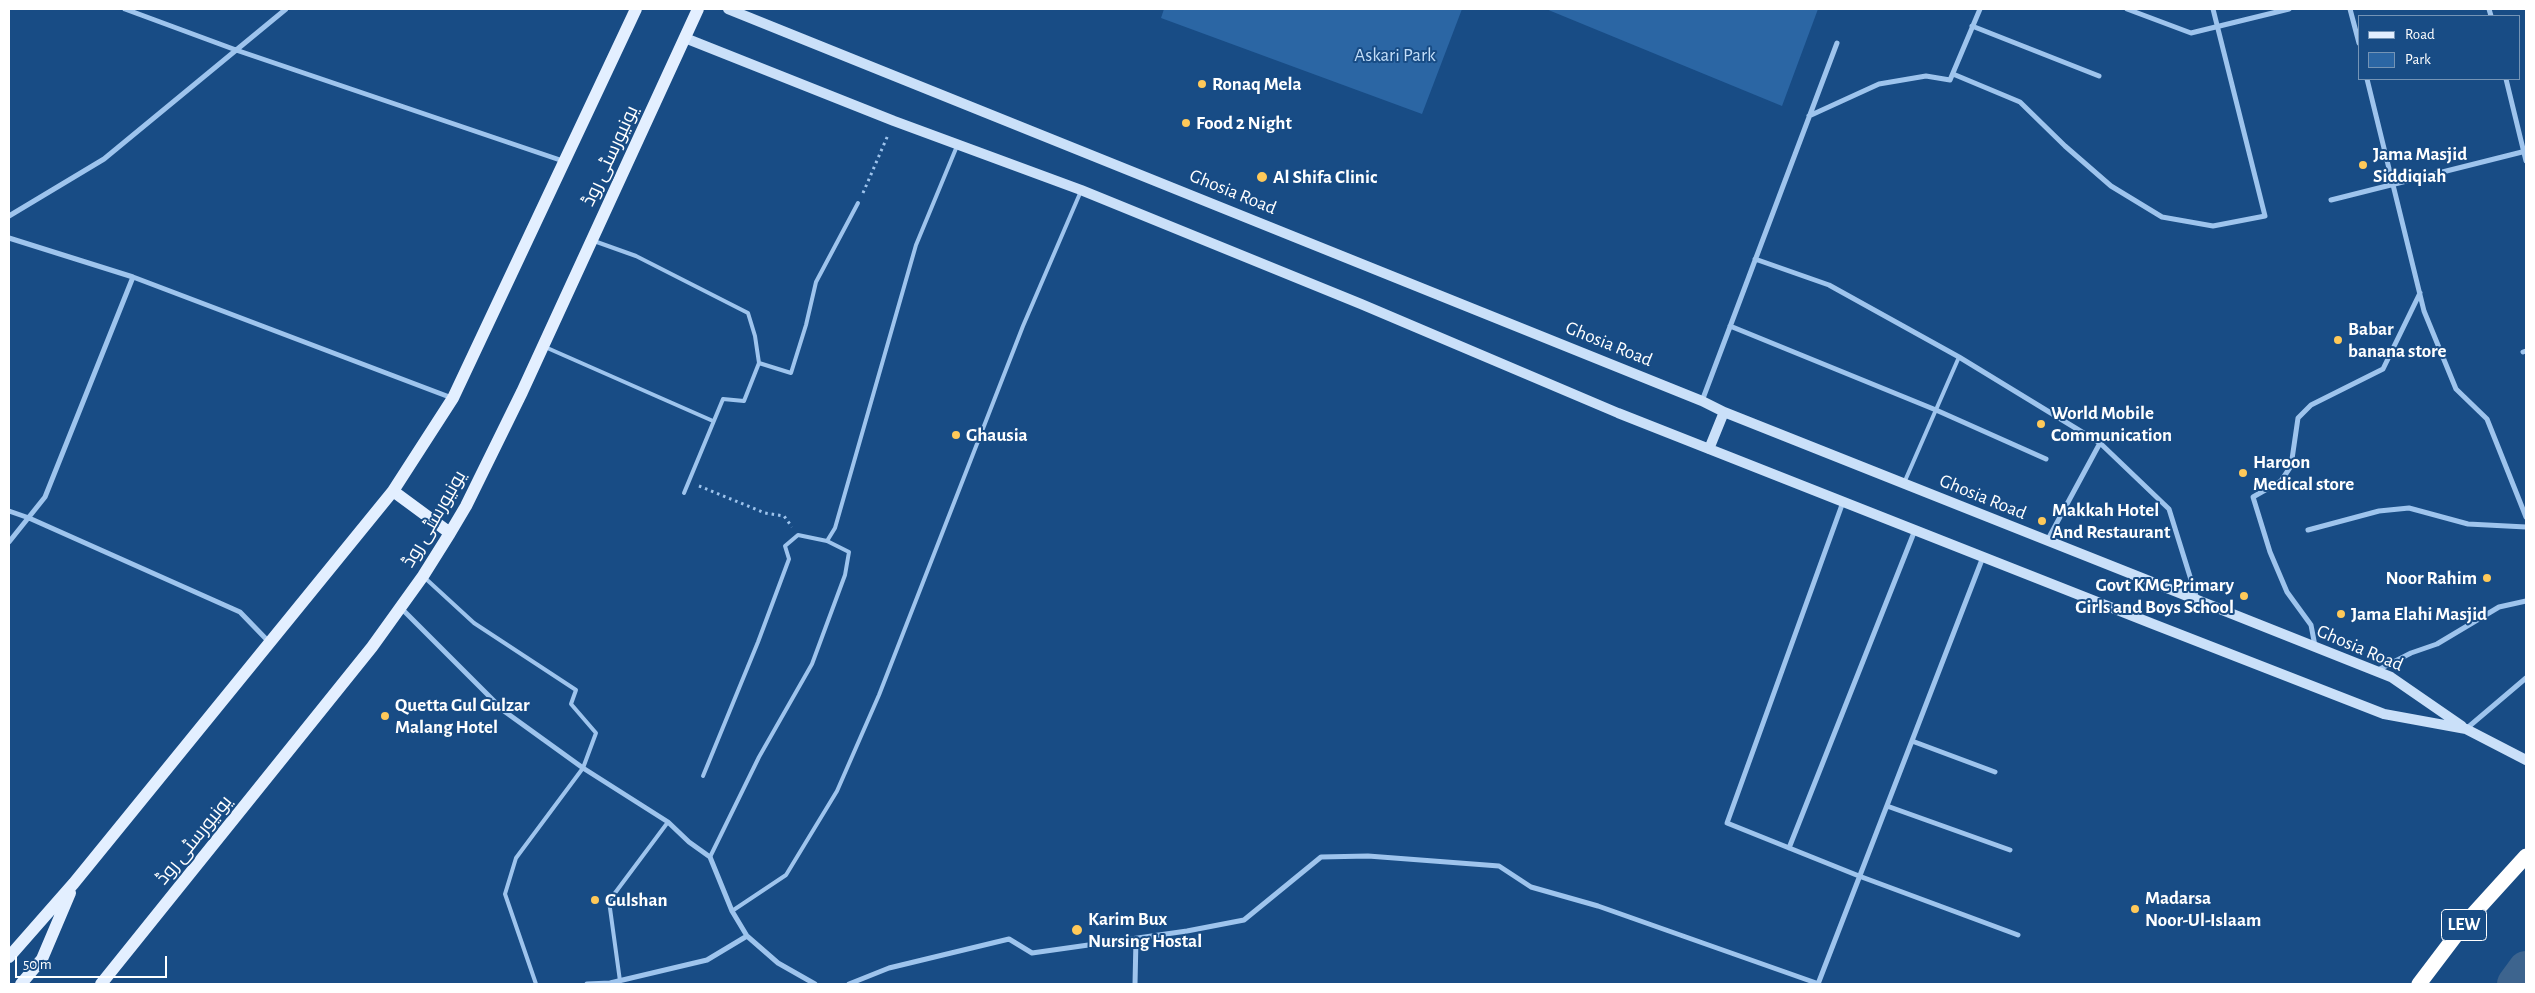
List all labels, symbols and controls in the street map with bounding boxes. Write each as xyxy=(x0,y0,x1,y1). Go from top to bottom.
legend xyxy=(2358,15,2520,80)
text: Road xyxy=(2405,27,2435,42)
park label: Askari Park xyxy=(1354,44,1436,66)
text: Park xyxy=(2405,52,2431,67)
place label: Ronaq Mela xyxy=(1212,73,1302,95)
marker: Ronaq Mela xyxy=(1196,78,1208,90)
street label: یونیورسٹی روڈ xyxy=(577,102,643,210)
place label: Food 2 Night xyxy=(1196,112,1292,134)
marker: Food 2 Night xyxy=(1180,117,1192,129)
place label: Jama Masjid Siddiqiah xyxy=(2373,143,2467,187)
marker: Jama Masjid Siddiqiah xyxy=(2357,159,2369,171)
street label: Ghosia Road xyxy=(1186,164,1280,220)
place label: Al Shifa Clinic xyxy=(1273,166,1377,188)
marker: Al Shifa Clinic xyxy=(1255,170,1269,184)
street label: Ghosia Road xyxy=(1562,316,1656,372)
place label: Babar banana store xyxy=(2348,318,2447,362)
marker: Babar banana store xyxy=(2332,334,2344,346)
place label: World Mobile Communication xyxy=(2051,402,2172,446)
marker: World Mobile Communication xyxy=(2035,418,2047,430)
place label: Ghausia xyxy=(966,424,1028,446)
marker: Ghausia xyxy=(950,429,962,441)
place label: Haroon Medical store xyxy=(2253,451,2354,495)
street label: یونیورسٹی روڈ xyxy=(397,466,471,572)
marker: Haroon Medical store xyxy=(2237,467,2249,479)
street label: Ghosia Road xyxy=(1936,469,2030,525)
place label: Makkah Hotel And Restaurant xyxy=(2052,499,2170,543)
marker: Makkah Hotel And Restaurant xyxy=(2036,515,2048,527)
place label: Noor Rahim xyxy=(2385,567,2477,589)
marker: Noor Rahim xyxy=(2481,572,2493,584)
place label: Govt KMC Primary Girls and Boys School xyxy=(2075,574,2234,618)
marker: Govt KMC Primary Girls and Boys School xyxy=(2238,590,2250,602)
place label: Jama Elahi Masjid xyxy=(2351,603,2487,625)
marker: Jama Elahi Masjid xyxy=(2335,608,2347,620)
street label: Ghosia Road xyxy=(2313,620,2407,676)
place label: Quetta Gul Gulzar Malang Hotel xyxy=(395,694,530,738)
marker: Quetta Gul Gulzar Malang Hotel xyxy=(379,710,391,722)
street label: یونیورسٹی روڈ xyxy=(151,791,237,889)
place label: Madarsa Noor-Ul-Islaam xyxy=(2145,887,2261,931)
place label: Gulshan xyxy=(605,889,667,911)
marker: Gulshan xyxy=(589,894,601,906)
marker: Madarsa Noor-Ul-Islaam xyxy=(2129,903,2141,915)
place label: Karim Bux Nursing Hostal xyxy=(1088,908,1202,952)
road number: LEW xyxy=(2442,910,2486,940)
marker: Karim Bux Nursing Hostal xyxy=(1070,923,1084,937)
scale bar xyxy=(18,946,170,978)
text: 50 m xyxy=(23,957,52,972)

